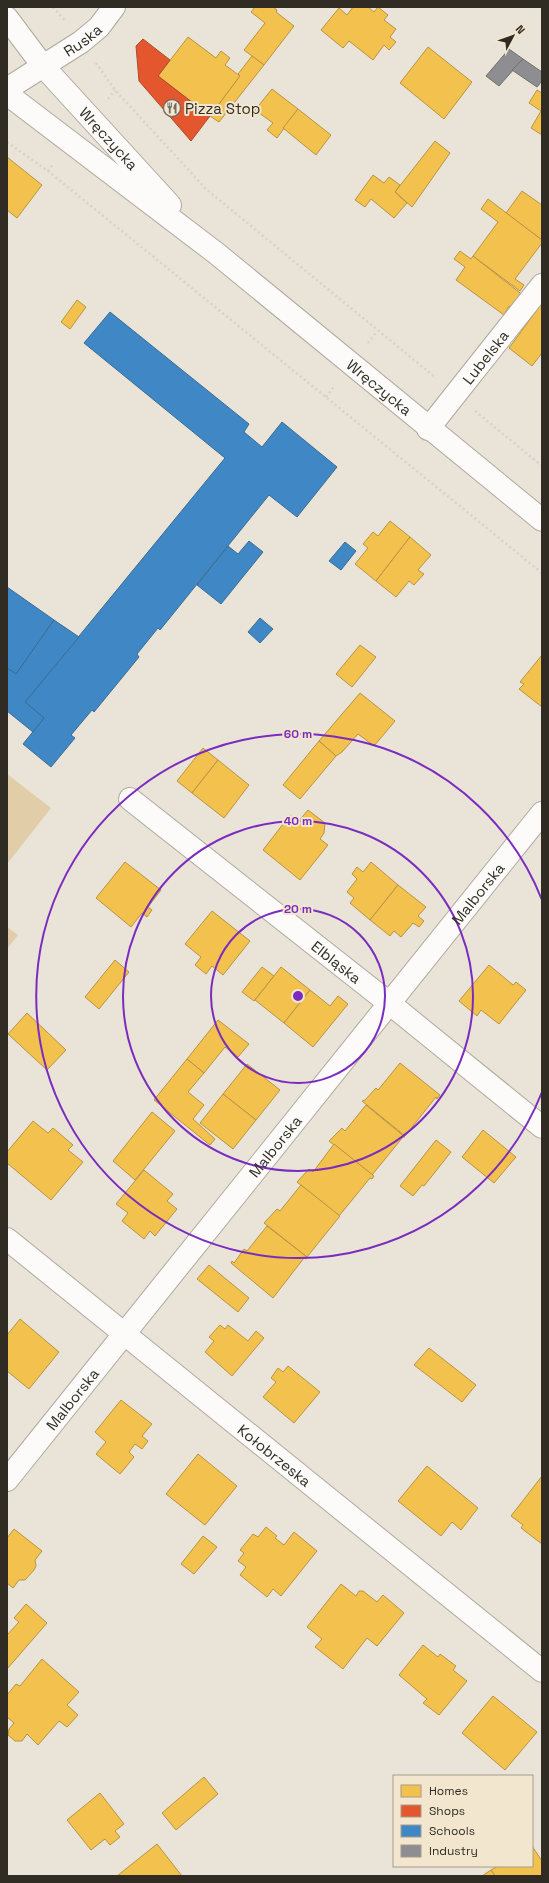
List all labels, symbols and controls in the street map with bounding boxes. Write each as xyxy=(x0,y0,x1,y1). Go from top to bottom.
north arrow xyxy=(493,16,533,56)
street label: Ruska xyxy=(60,19,106,60)
text: N xyxy=(513,22,528,37)
restaurant icon: Pizza Stop xyxy=(162,98,182,118)
place label: Pizza Stop xyxy=(185,99,261,118)
street label: Wręczycka xyxy=(76,103,143,174)
street label: Lubelska xyxy=(458,326,513,388)
street label: Wręczycka xyxy=(343,355,416,419)
text: 60 m xyxy=(284,726,312,742)
text: 40 m xyxy=(284,813,312,829)
street label: Malborska xyxy=(447,858,508,928)
text: 20 m xyxy=(284,901,312,917)
street label: Elbląska xyxy=(308,936,366,988)
centre of rings xyxy=(291,989,305,1003)
street label: Malborska xyxy=(244,1111,306,1181)
street label: Malborska xyxy=(41,1364,103,1434)
street label: Kołobrzeska xyxy=(234,1420,316,1491)
legend xyxy=(393,1775,533,1867)
text: Homes xyxy=(429,1783,468,1799)
text: Shops xyxy=(429,1803,465,1819)
text: Schools xyxy=(429,1823,475,1839)
text: Industry xyxy=(429,1843,478,1859)

